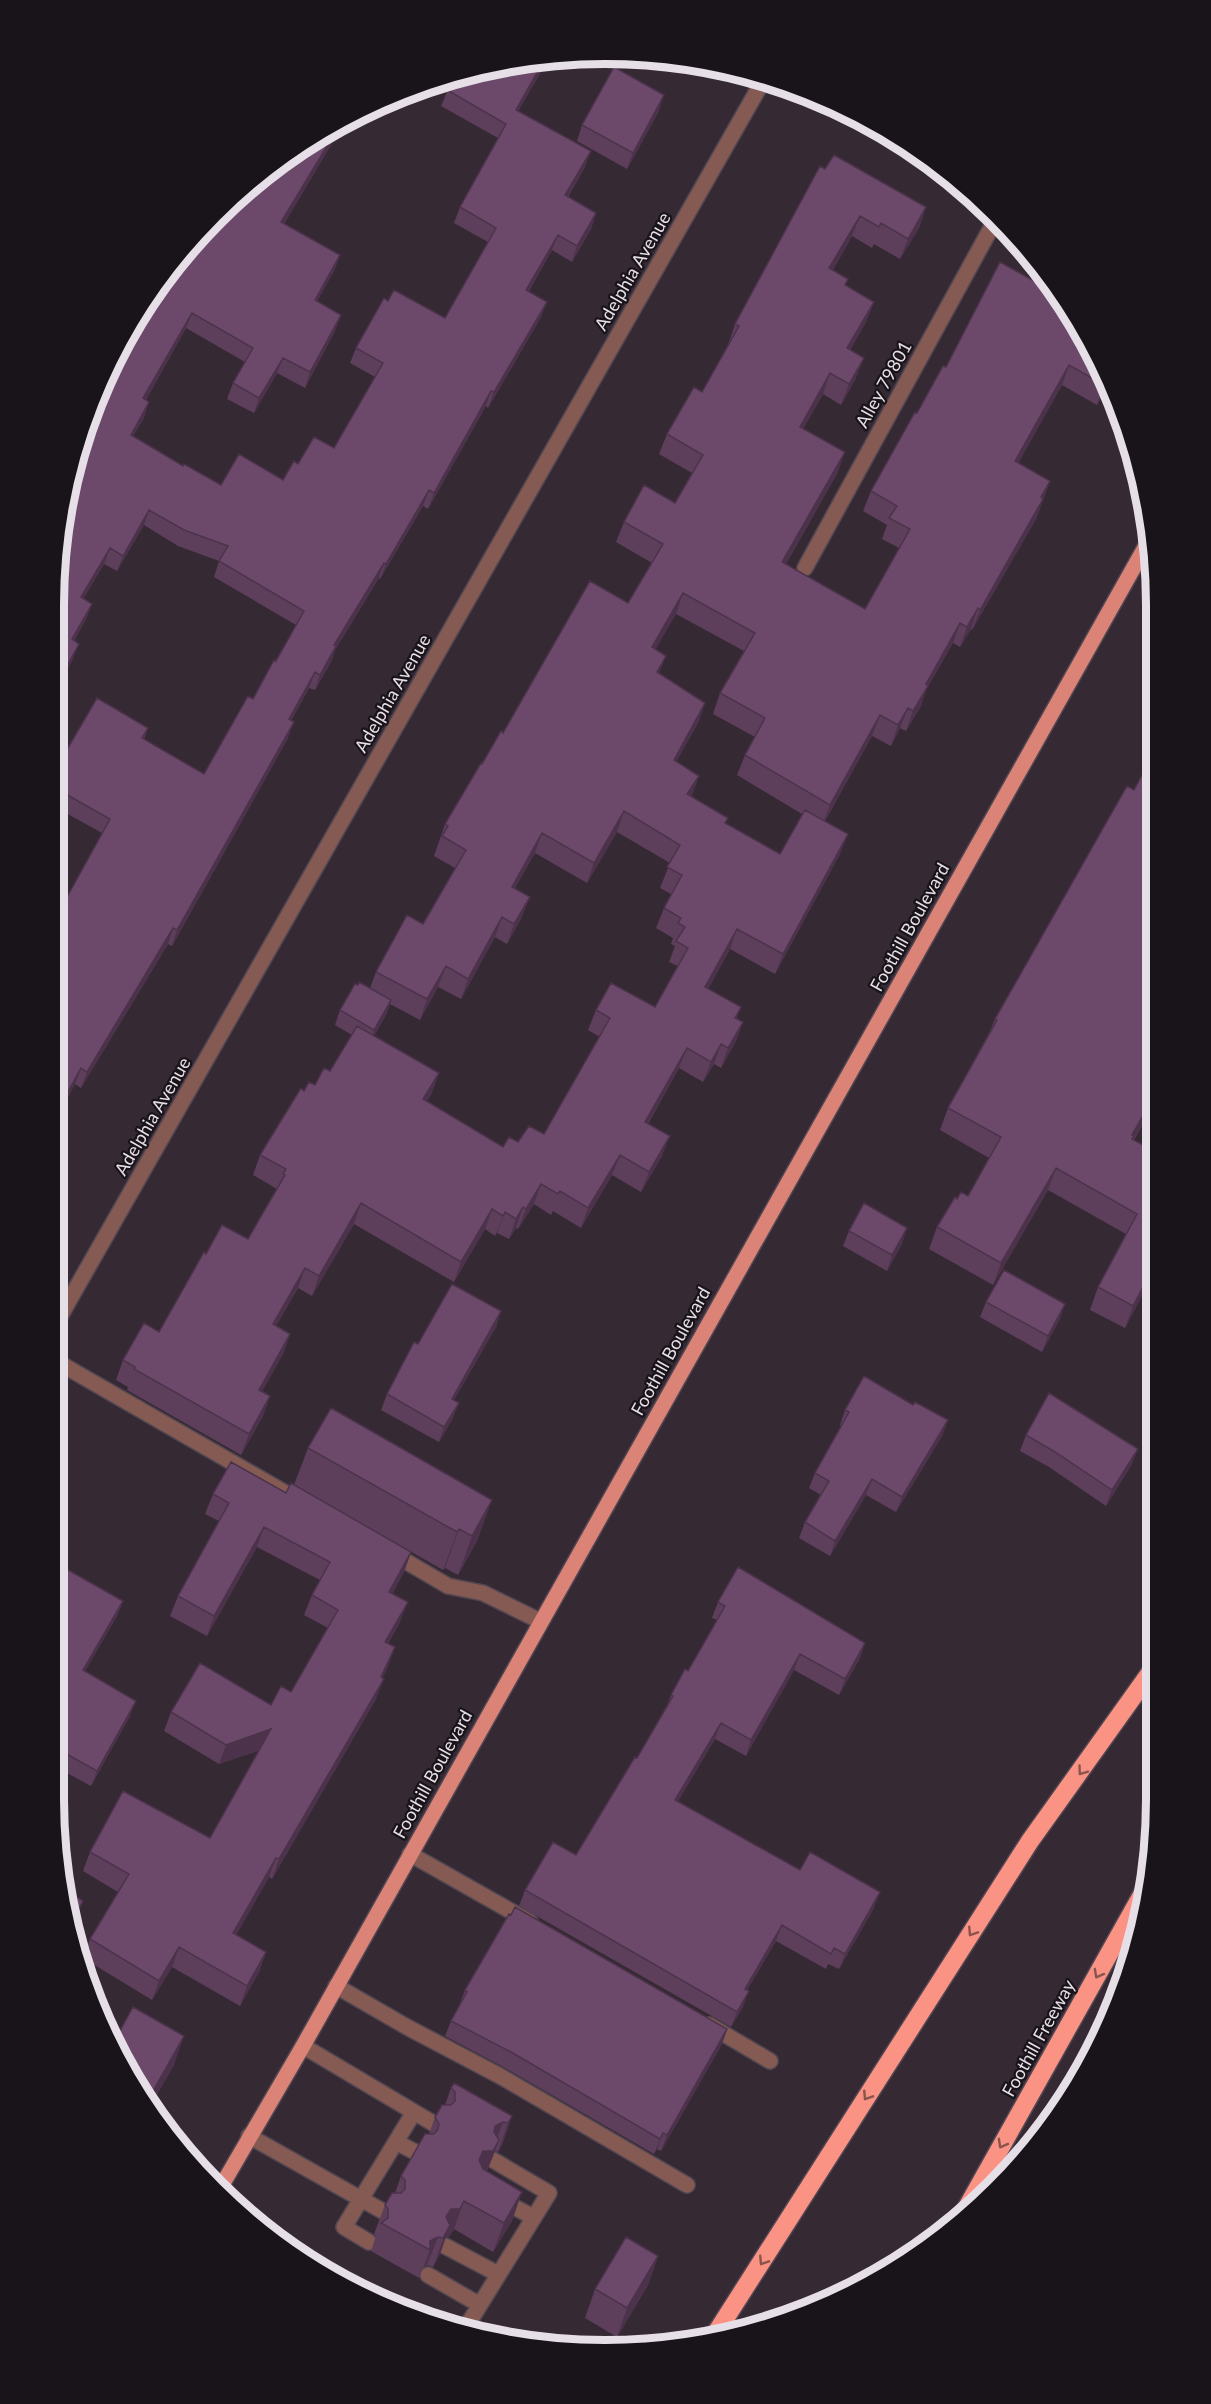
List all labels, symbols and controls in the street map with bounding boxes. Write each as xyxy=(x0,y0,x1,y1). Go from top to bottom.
street label: Adelphia Avenue xyxy=(589,208,675,334)
street label: Alley 79801 xyxy=(850,337,916,431)
street label: Adelphia Avenue xyxy=(349,630,435,756)
street label: Foothill Boulevard xyxy=(865,859,953,995)
street label: Adelphia Avenue xyxy=(109,1053,195,1179)
street label: Foothill Boulevard xyxy=(626,1283,714,1419)
street label: Foothill Boulevard xyxy=(388,1706,476,1842)
one-way arrow xyxy=(1078,1764,1089,1775)
one-way arrow xyxy=(968,1926,980,1936)
one-way arrow xyxy=(1094,1967,1105,1978)
street label: Foothill Freeway xyxy=(997,1975,1080,2100)
one-way arrow xyxy=(864,2090,875,2101)
one-way arrow xyxy=(998,2137,1009,2148)
one-way arrow xyxy=(758,2255,770,2265)

